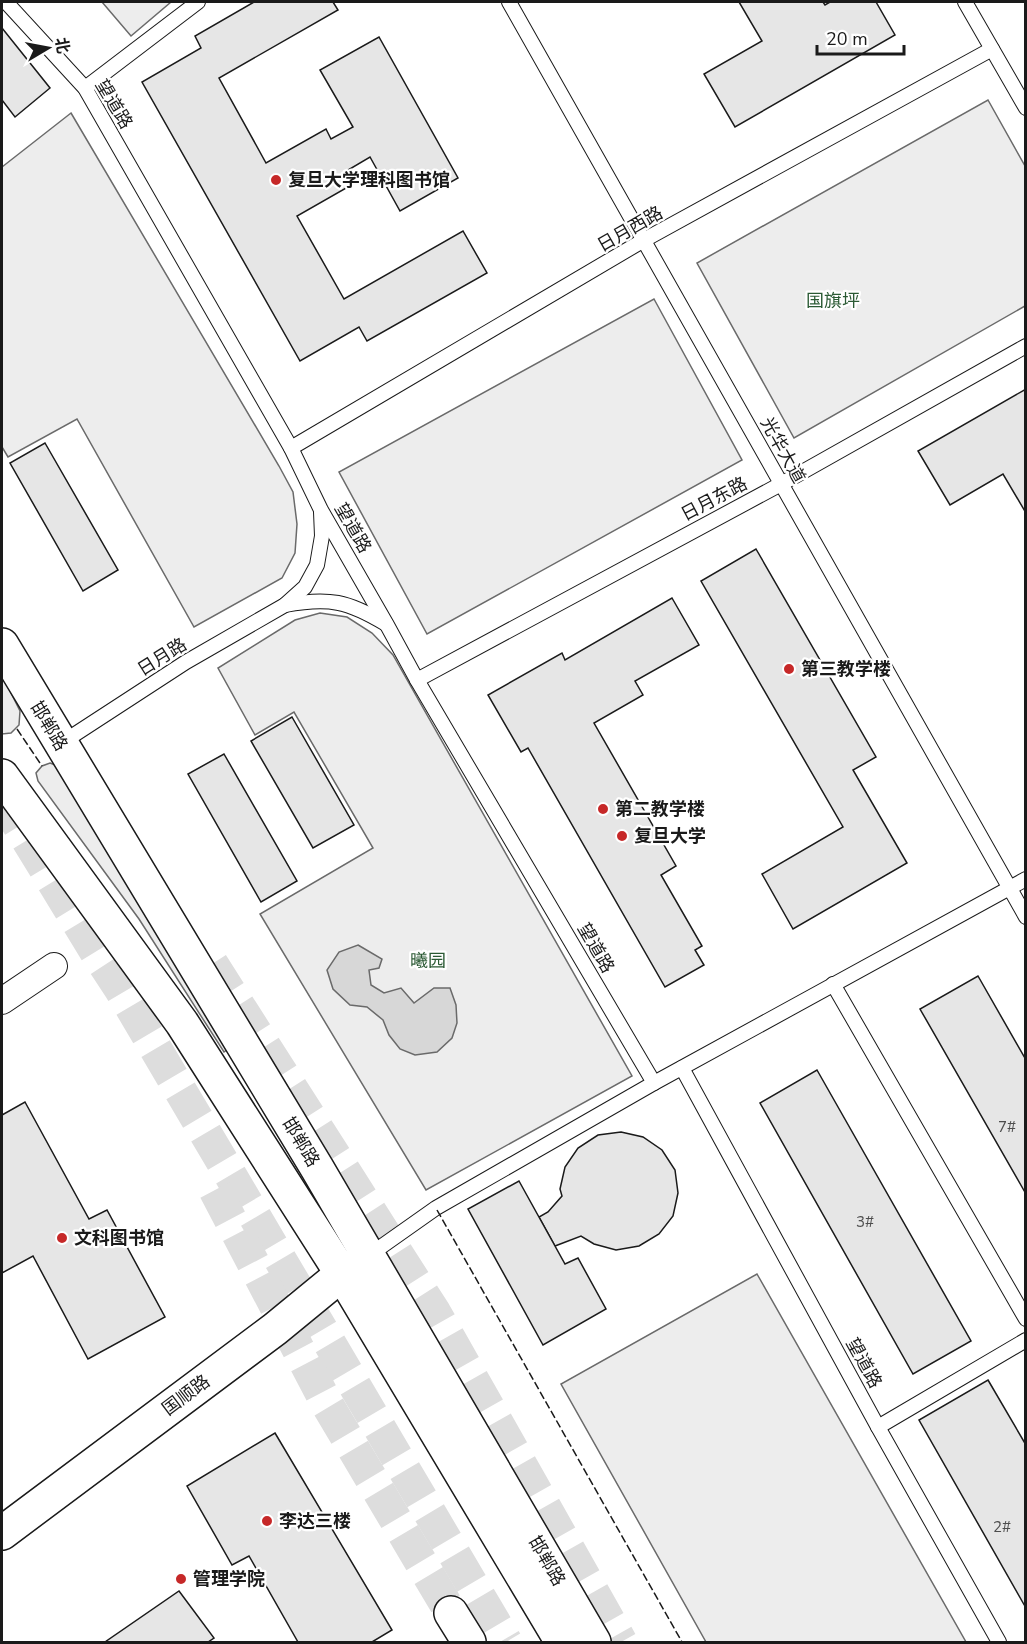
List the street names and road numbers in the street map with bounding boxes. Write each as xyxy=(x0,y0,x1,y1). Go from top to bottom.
street label: 望道路 xyxy=(90,75,138,133)
street label: 日月西路 xyxy=(593,201,667,257)
street label: 光华大道 xyxy=(755,413,811,487)
street label: 日月东路 xyxy=(677,472,751,526)
street label: 望道路 xyxy=(329,499,377,557)
street label: 日月路 xyxy=(133,633,191,681)
street label: 邯郸路 xyxy=(25,697,73,755)
street label: 望道路 xyxy=(572,919,620,977)
street label: 邯郸路 xyxy=(277,1113,325,1171)
street label: 望道路 xyxy=(840,1334,888,1392)
street label: 国顺路 xyxy=(157,1369,215,1421)
street label: 邯郸路 xyxy=(523,1532,571,1590)

